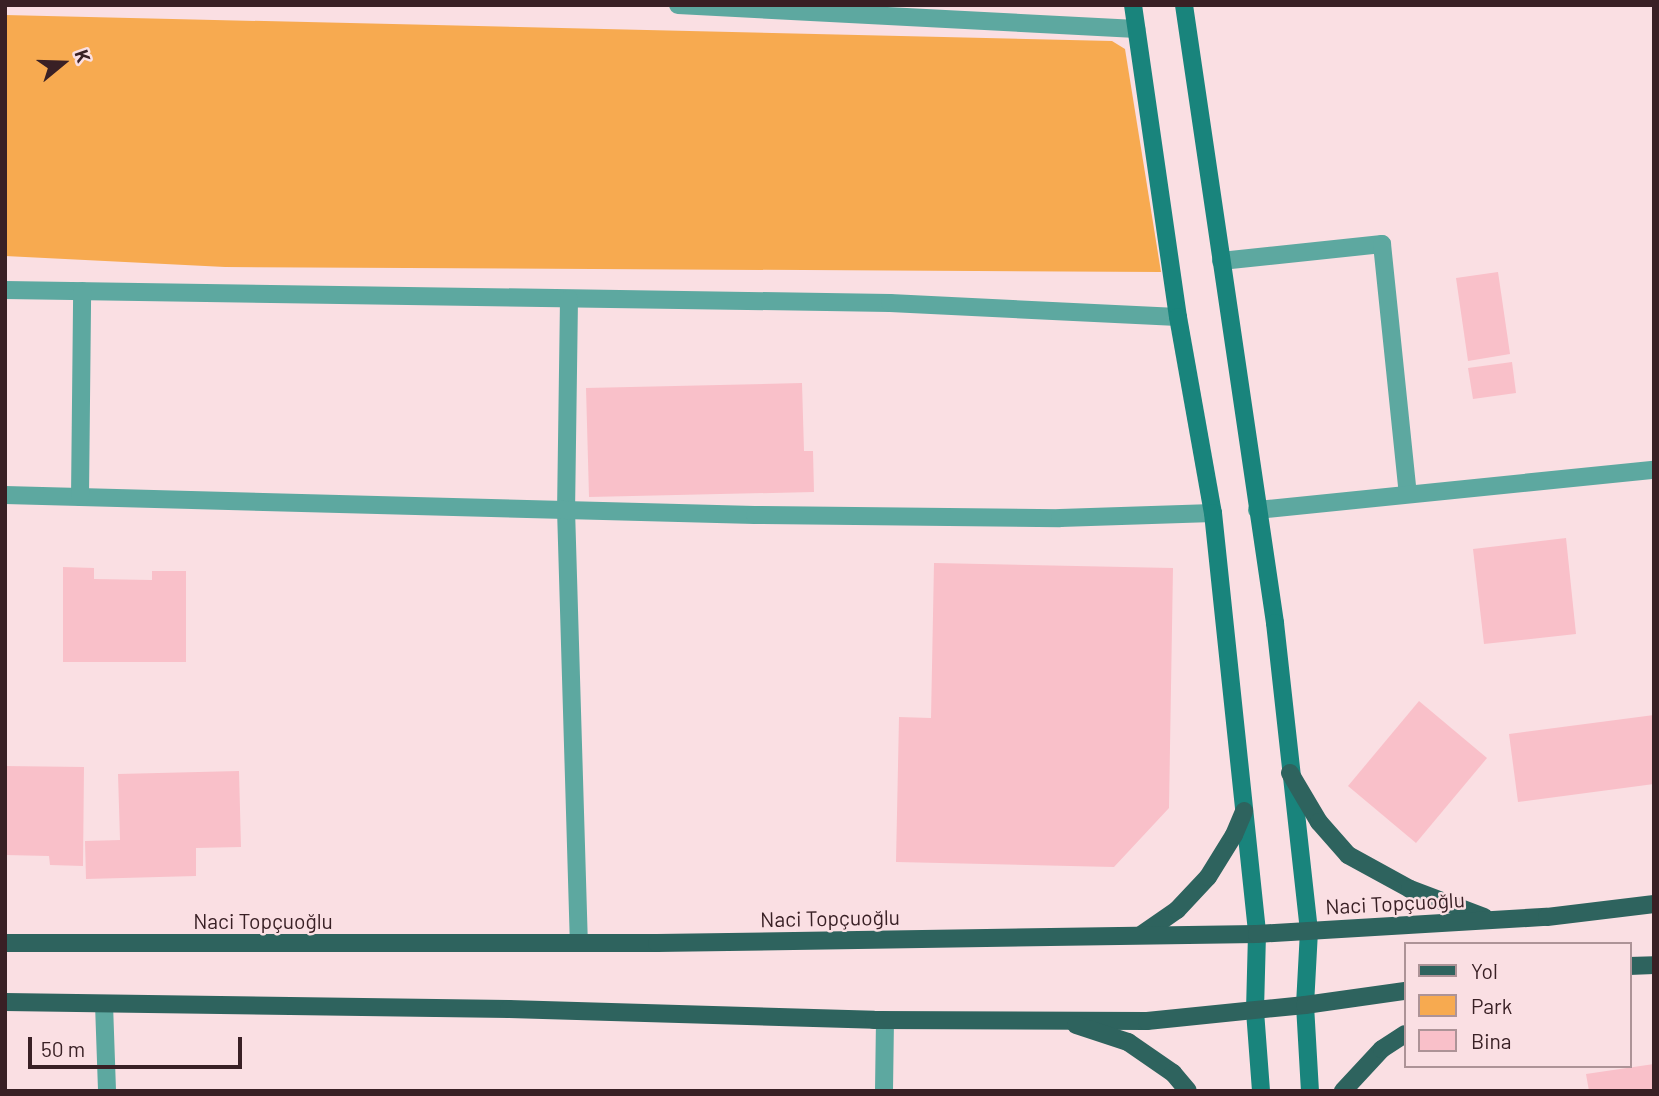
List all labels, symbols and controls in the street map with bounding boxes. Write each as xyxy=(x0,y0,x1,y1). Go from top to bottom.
north arrow xyxy=(28,28,98,98)
text: K xyxy=(71,47,96,65)
street label: Naci Topçuoğlu xyxy=(1325,887,1465,919)
street label: Naci Topçuoğlu xyxy=(760,904,900,932)
street label: Naci Topçuoğlu xyxy=(193,908,333,934)
legend xyxy=(1404,942,1631,1068)
text: Yol xyxy=(1471,958,1498,983)
text: Park xyxy=(1471,993,1512,1018)
scale bar xyxy=(32,1023,245,1066)
text: Bina xyxy=(1471,1028,1512,1053)
text: 50 m xyxy=(41,1036,85,1061)

